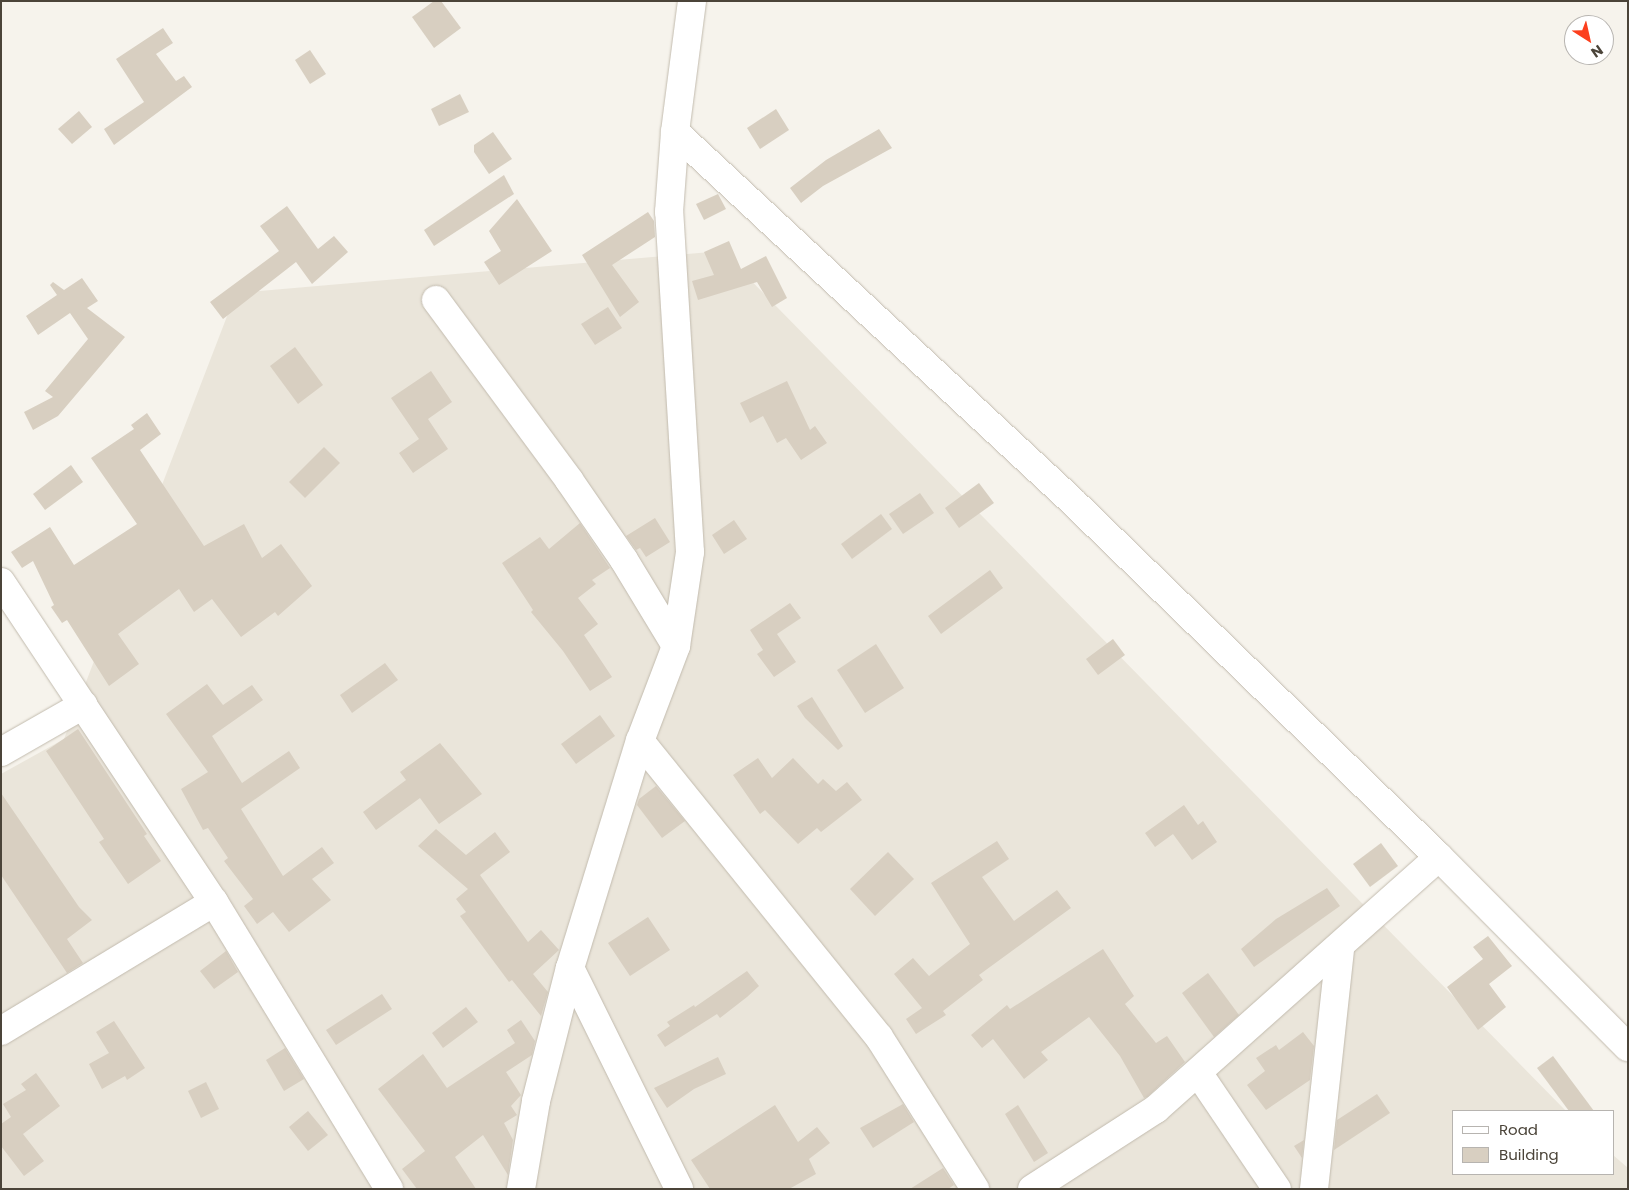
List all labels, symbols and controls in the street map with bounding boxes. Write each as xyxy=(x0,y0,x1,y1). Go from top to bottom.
north arrow xyxy=(1564,15,1614,65)
text: N xyxy=(1587,40,1607,63)
legend xyxy=(1452,1110,1614,1175)
text: Road xyxy=(1499,1119,1538,1140)
text: Building xyxy=(1499,1144,1559,1165)

